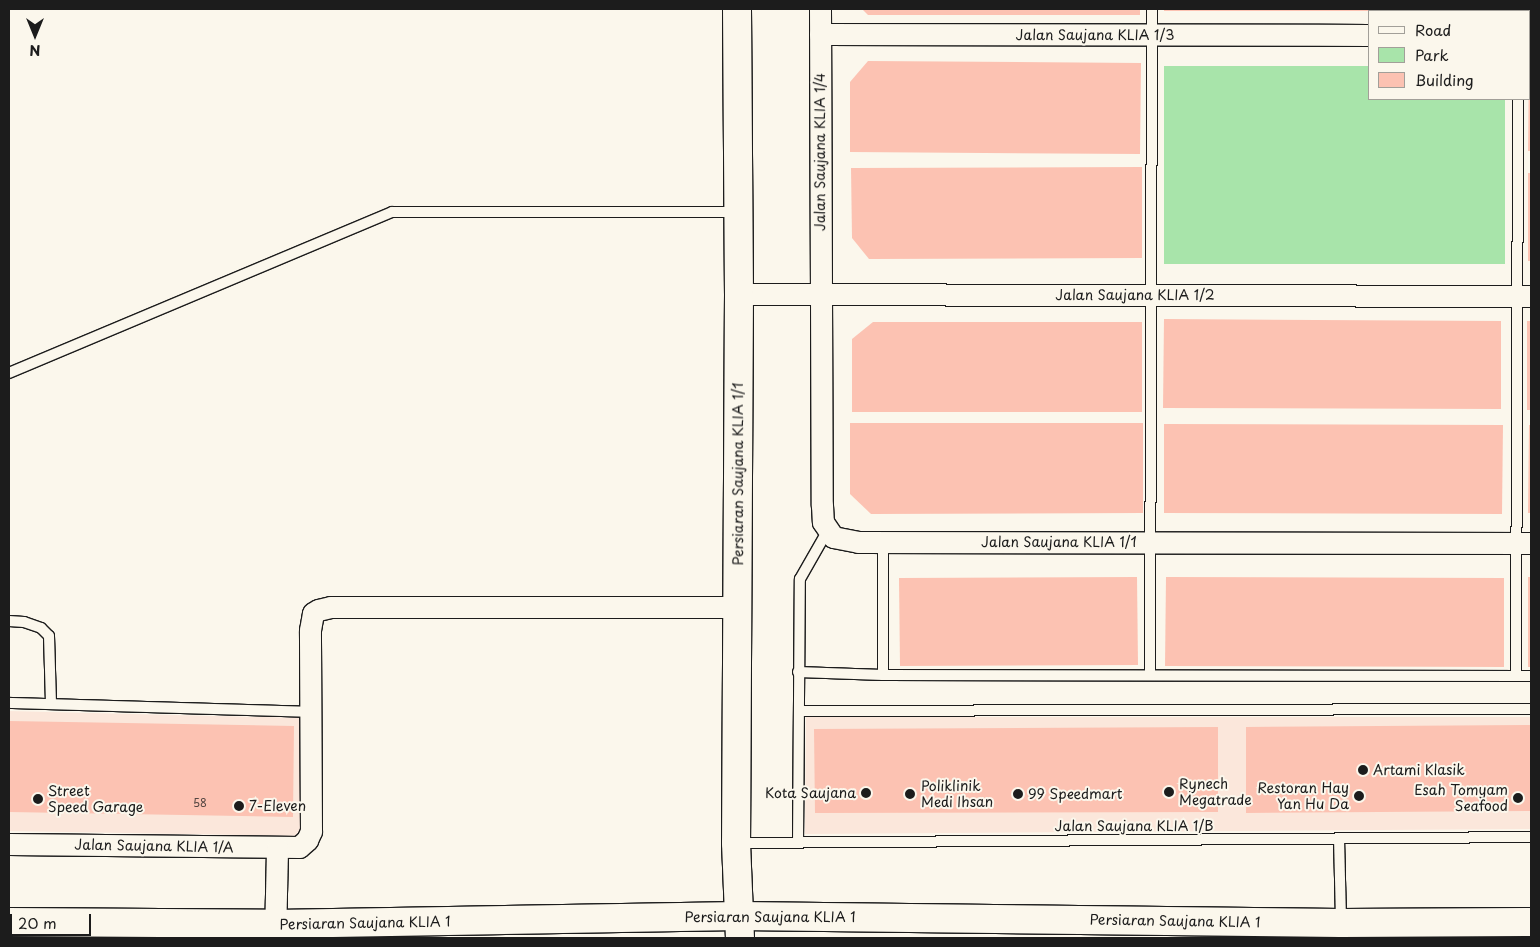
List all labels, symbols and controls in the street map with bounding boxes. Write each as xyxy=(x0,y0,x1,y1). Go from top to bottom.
north arrow xyxy=(10,10,60,60)
legend xyxy=(1368,10,1530,100)
text: Road xyxy=(1415,18,1451,41)
street label: Jalan Saujana KLIA 1/3 xyxy=(1015,27,1175,43)
text: N xyxy=(29,40,41,61)
text: Park xyxy=(1415,43,1449,66)
text: Building xyxy=(1415,68,1474,91)
street label: Jalan Saujana KLIA 1/4 xyxy=(812,72,828,232)
street label: Jalan Saujana KLIA 1/2 xyxy=(1054,287,1216,303)
street label: Persiaran Saujana KLIA 1/1 xyxy=(730,382,746,566)
street label: Jalan Saujana KLIA 1/1 xyxy=(980,534,1138,550)
place label: Artami Klasik xyxy=(1373,762,1465,778)
marker: Artami Klasik xyxy=(1357,764,1369,776)
place label: Rynech Megatrade xyxy=(1179,776,1252,809)
place label: Poliklinik Medi Ihsan xyxy=(921,778,994,810)
place label: Restoran Hay Yan Hu Da xyxy=(1257,780,1349,812)
place label: Esah Tomyam Seafood xyxy=(1414,782,1508,814)
place label: Street Speed Garage xyxy=(48,783,143,816)
place label: Kota Saujana xyxy=(765,785,856,801)
place label: 99 Speedmart xyxy=(1028,786,1123,802)
marker: Rynech Megatrade xyxy=(1163,786,1175,798)
marker: Kota Saujana xyxy=(860,787,872,799)
marker: Poliklinik Medi Ihsan xyxy=(903,787,917,801)
marker: 99 Speedmart xyxy=(1012,788,1024,800)
marker: Restoran Hay Yan Hu Da xyxy=(1353,790,1365,802)
marker: Esah Tomyam Seafood xyxy=(1512,792,1524,804)
marker: Street Speed Garage xyxy=(32,793,44,805)
house number: 58 xyxy=(193,796,207,810)
place label: 7-Eleven xyxy=(249,798,306,814)
marker: 7-Eleven xyxy=(233,800,245,812)
street label: Jalan Saujana KLIA 1/B xyxy=(1054,818,1214,834)
street label: Jalan Saujana KLIA 1/A xyxy=(73,836,235,856)
scale bar xyxy=(12,904,94,936)
street label: Persiaran Saujana KLIA 1 xyxy=(684,909,856,925)
text: 20 m xyxy=(18,911,57,934)
street label: Persiaran Saujana KLIA 1 xyxy=(1089,911,1261,931)
street label: Persiaran Saujana KLIA 1 xyxy=(279,913,451,933)

